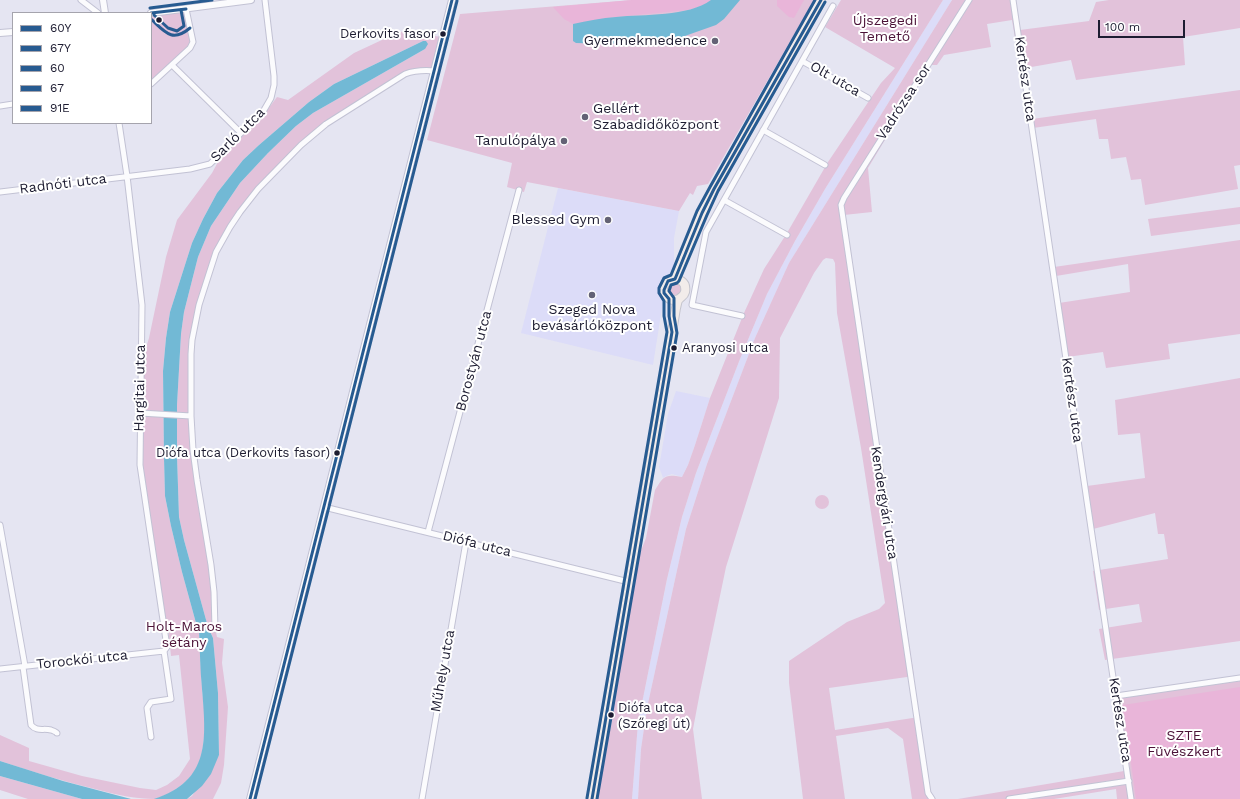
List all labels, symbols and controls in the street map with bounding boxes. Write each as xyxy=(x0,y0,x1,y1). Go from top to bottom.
legend xyxy=(12,12,152,124)
scale bar xyxy=(1100,12,1187,38)
park label: Újszegedi Temető xyxy=(853,13,917,46)
unlabelled marker xyxy=(154,15,164,25)
text: 100 m xyxy=(1105,20,1140,34)
text: 60Y xyxy=(50,21,71,35)
place label: Derkovits fasor xyxy=(340,26,436,42)
marker: Derkovits fasor xyxy=(438,29,448,39)
place label: Gyermekmedence xyxy=(584,33,707,49)
street label: Kertész utca xyxy=(1011,35,1039,123)
marker: Gyermekmedence xyxy=(710,36,720,46)
text: 67Y xyxy=(50,41,71,55)
street label: Olt utca xyxy=(807,58,863,100)
text: 60 xyxy=(50,61,65,75)
street label: Vadrózsa sor xyxy=(873,61,935,143)
text: 67 xyxy=(50,81,64,95)
text: 91E xyxy=(50,101,70,115)
place label: Gellért Szabadidőközpont xyxy=(593,101,719,134)
street label: Sarló utca xyxy=(207,104,269,166)
marker: Gellért Szabadidőközpont xyxy=(580,112,590,122)
place label: Tanulópálya xyxy=(475,133,556,149)
marker: Tanulópálya xyxy=(559,136,569,146)
street label: Radnóti utca xyxy=(19,170,107,198)
place label: Blessed Gym xyxy=(512,212,600,228)
marker: Blessed Gym xyxy=(603,215,613,225)
marker: Szeged Nova bevásárlóközpont xyxy=(587,290,597,300)
place label: Szeged Nova bevásárlóközpont xyxy=(532,302,652,334)
street label: Borostyán utca xyxy=(453,309,495,413)
place label: Aranyosi utca xyxy=(682,340,768,356)
marker: Aranyosi utca xyxy=(669,343,679,353)
street label: Hargitai utca xyxy=(131,344,149,432)
street label: Kertész utca xyxy=(1058,356,1086,444)
place label: Diófa utca (Derkovits fasor) xyxy=(156,445,330,461)
street label: Kendergyári utca xyxy=(867,445,901,561)
marker: Diófa utca (Derkovits fasor) xyxy=(332,448,342,458)
street label: Diófa utca xyxy=(441,527,513,561)
park label: Holt-Maros sétány xyxy=(146,619,222,652)
street label: Műhely utca xyxy=(427,628,459,714)
street label: Torockói utca xyxy=(35,647,129,673)
street label: Kertész utca xyxy=(1105,676,1135,764)
place label: Diófa utca (Szőregi út) xyxy=(618,700,690,731)
marker: Diófa utca (Szőregi út) xyxy=(606,710,616,720)
park label: SZTE Füvészkert xyxy=(1147,728,1221,760)

